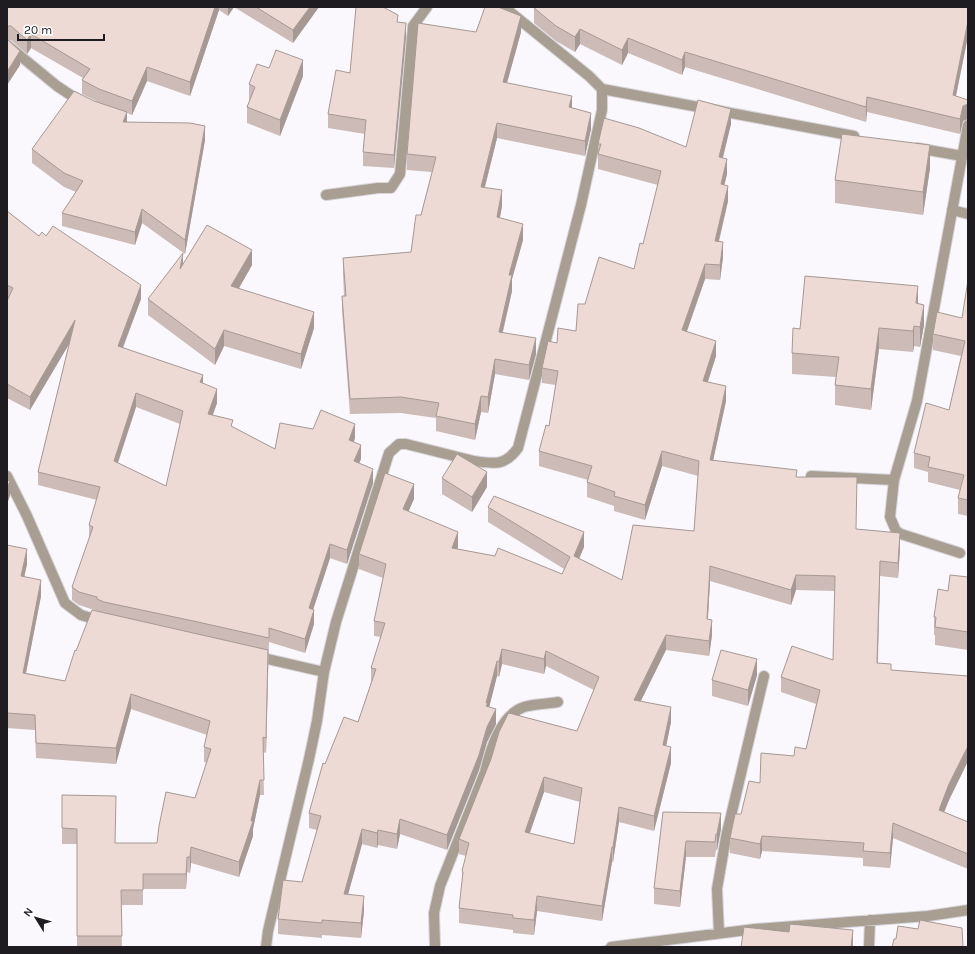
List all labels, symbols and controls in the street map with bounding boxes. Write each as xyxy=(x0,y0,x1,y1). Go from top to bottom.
scale bar xyxy=(18,16,104,42)
text: 20 m xyxy=(24,23,52,37)
north arrow xyxy=(16,898,56,938)
text: N xyxy=(21,905,36,919)

